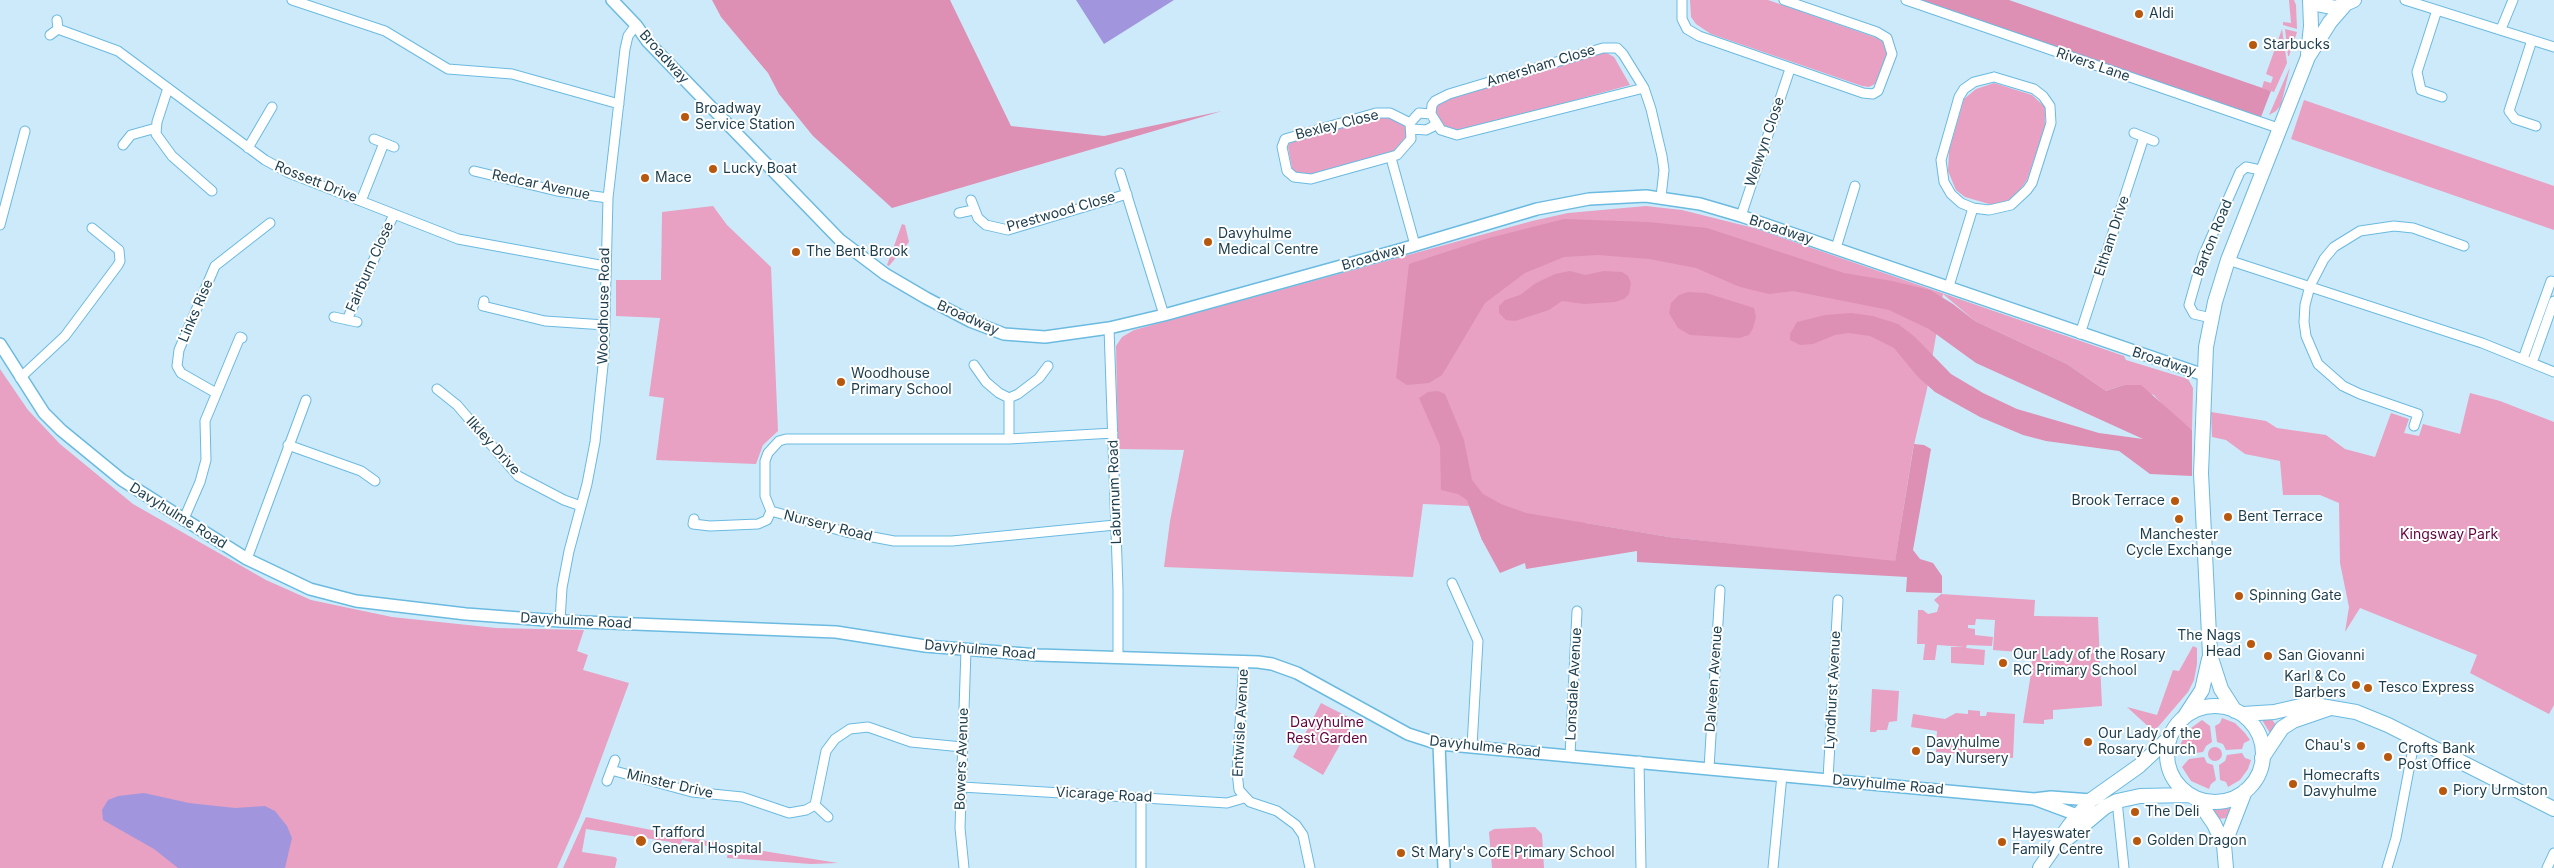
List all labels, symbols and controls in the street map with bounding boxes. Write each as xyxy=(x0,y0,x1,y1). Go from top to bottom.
place label: Aldi xyxy=(2149,6,2174,22)
marker: Aldi xyxy=(2133,8,2145,20)
street label: Broadway xyxy=(636,27,692,87)
place label: Starbucks xyxy=(2263,37,2330,53)
marker: Starbucks xyxy=(2247,39,2259,51)
street label: Amersham Close xyxy=(1485,41,1597,91)
street label: Rivers Lane xyxy=(2054,45,2132,85)
street label: Welwyn Close xyxy=(1742,95,1788,189)
place label: Broadway Service Station xyxy=(695,101,795,134)
street label: Bexley Close xyxy=(1294,107,1380,143)
marker: Broadway Service Station xyxy=(679,111,691,123)
street label: Rossett Drive xyxy=(272,158,360,206)
place label: Lucky Boat xyxy=(723,161,797,177)
marker: Lucky Boat xyxy=(707,163,719,175)
street label: Redcar Avenue xyxy=(490,166,592,204)
place label: Mace xyxy=(655,170,692,186)
marker: Mace xyxy=(639,172,651,184)
street label: Prestwood Close xyxy=(1005,188,1117,236)
street label: Eltham Drive xyxy=(2091,194,2133,278)
street label: Barton Road xyxy=(2190,197,2236,279)
street label: Broadway xyxy=(1747,212,1815,248)
street label: Fairburn Close xyxy=(343,219,397,315)
place label: Davyhulme Medical Centre xyxy=(1218,226,1319,258)
marker: Davyhulme Medical Centre xyxy=(1202,236,1214,248)
street label: Broadway xyxy=(1340,240,1408,274)
place label: The Bent Brook xyxy=(806,244,908,260)
marker: The Bent Brook xyxy=(790,246,802,258)
street label: Woodhouse Road xyxy=(595,248,613,364)
street label: Links Rise xyxy=(175,277,217,345)
street label: Broadway xyxy=(934,297,1002,339)
street label: Broadway xyxy=(2130,344,2198,380)
place label: Woodhouse Primary School xyxy=(851,366,952,398)
marker: Woodhouse Primary School xyxy=(835,376,847,388)
street label: Ilkley Drive xyxy=(462,413,524,479)
street label: Laburnum Road xyxy=(1105,439,1125,545)
street label: Davyhulme Road xyxy=(126,479,230,553)
place label: Brook Terrace xyxy=(2072,493,2165,509)
marker: Brook Terrace xyxy=(2169,495,2181,507)
street label: Nursery Road xyxy=(782,507,874,545)
place label: Bent Terrace xyxy=(2238,509,2323,525)
marker: Bent Terrace xyxy=(2222,511,2234,523)
marker: Manchester Cycle Exchange xyxy=(2173,513,2185,525)
place label: Manchester Cycle Exchange xyxy=(2126,527,2232,560)
park label: Kingsway Park xyxy=(2400,527,2498,543)
place label: Spinning Gate xyxy=(2249,588,2342,604)
marker: Spinning Gate xyxy=(2233,590,2245,602)
street label: Davyhulme Road xyxy=(520,610,632,632)
street label: Dalveen Avenue xyxy=(1702,625,1726,733)
street label: Lonsdale Avenue xyxy=(1563,627,1585,741)
place label: The Nags Head xyxy=(2177,628,2241,660)
street label: Lyndhurst Avenue xyxy=(1822,630,1844,750)
street label: Davyhulme Road xyxy=(924,637,1036,663)
marker: The Nags Head xyxy=(2245,638,2257,650)
place label: Our Lady of the Rosary RC Primary School xyxy=(2013,647,2166,680)
place label: San Giovanni xyxy=(2278,648,2365,664)
marker: San Giovanni xyxy=(2262,650,2274,662)
marker: Our Lady of the Rosary RC Primary School xyxy=(1997,657,2009,669)
street label: Entwisle Avenue xyxy=(1230,668,1252,778)
place label: Karl & Co Barbers xyxy=(2284,669,2346,702)
marker: Karl & Co Barbers xyxy=(2350,679,2362,691)
place label: Tesco Express xyxy=(2378,680,2474,696)
marker: Tesco Express xyxy=(2362,682,2374,694)
street label: Bowers Avenue xyxy=(952,708,972,810)
park label: Davyhulme Rest Garden xyxy=(1286,715,1368,748)
place label: Our Lady of the Rosary Church xyxy=(2098,726,2201,759)
street label: Davyhulme Road xyxy=(1429,733,1541,761)
place label: Davyhulme Day Nursery xyxy=(1926,735,2009,768)
marker: Our Lady of the Rosary Church xyxy=(2082,736,2094,748)
place label: Chau's xyxy=(2305,738,2351,754)
marker: Chau's xyxy=(2355,740,2367,752)
place label: Crofts Bank Post Office xyxy=(2398,741,2475,774)
marker: Davyhulme Day Nursery xyxy=(1910,745,1922,757)
marker: Crofts Bank Post Office xyxy=(2382,751,2394,763)
street label: Minster Drive xyxy=(625,766,715,802)
place label: Homecrafts Davyhulme xyxy=(2303,768,2380,800)
street label: Davyhulme Road xyxy=(1832,772,1944,798)
marker: Homecrafts Davyhulme xyxy=(2287,778,2299,790)
place label: Piory Urmston xyxy=(2453,783,2548,799)
street label: Vicarage Road xyxy=(1055,784,1153,806)
marker: Piory Urmston xyxy=(2437,785,2449,797)
place label: The Deli xyxy=(2145,804,2199,820)
marker: The Deli xyxy=(2129,806,2141,818)
place label: Trafford General Hospital xyxy=(652,825,762,858)
place label: Hayeswater Family Centre xyxy=(2012,826,2103,859)
place label: Golden Dragon xyxy=(2147,833,2247,849)
marker: Trafford General Hospital xyxy=(634,834,648,848)
marker: Golden Dragon xyxy=(2131,835,2143,847)
marker: Hayeswater Family Centre xyxy=(1996,836,2008,848)
place label: St Mary's CofE Primary School xyxy=(1411,845,1615,861)
marker: St Mary's CofE Primary School xyxy=(1395,847,1407,859)

